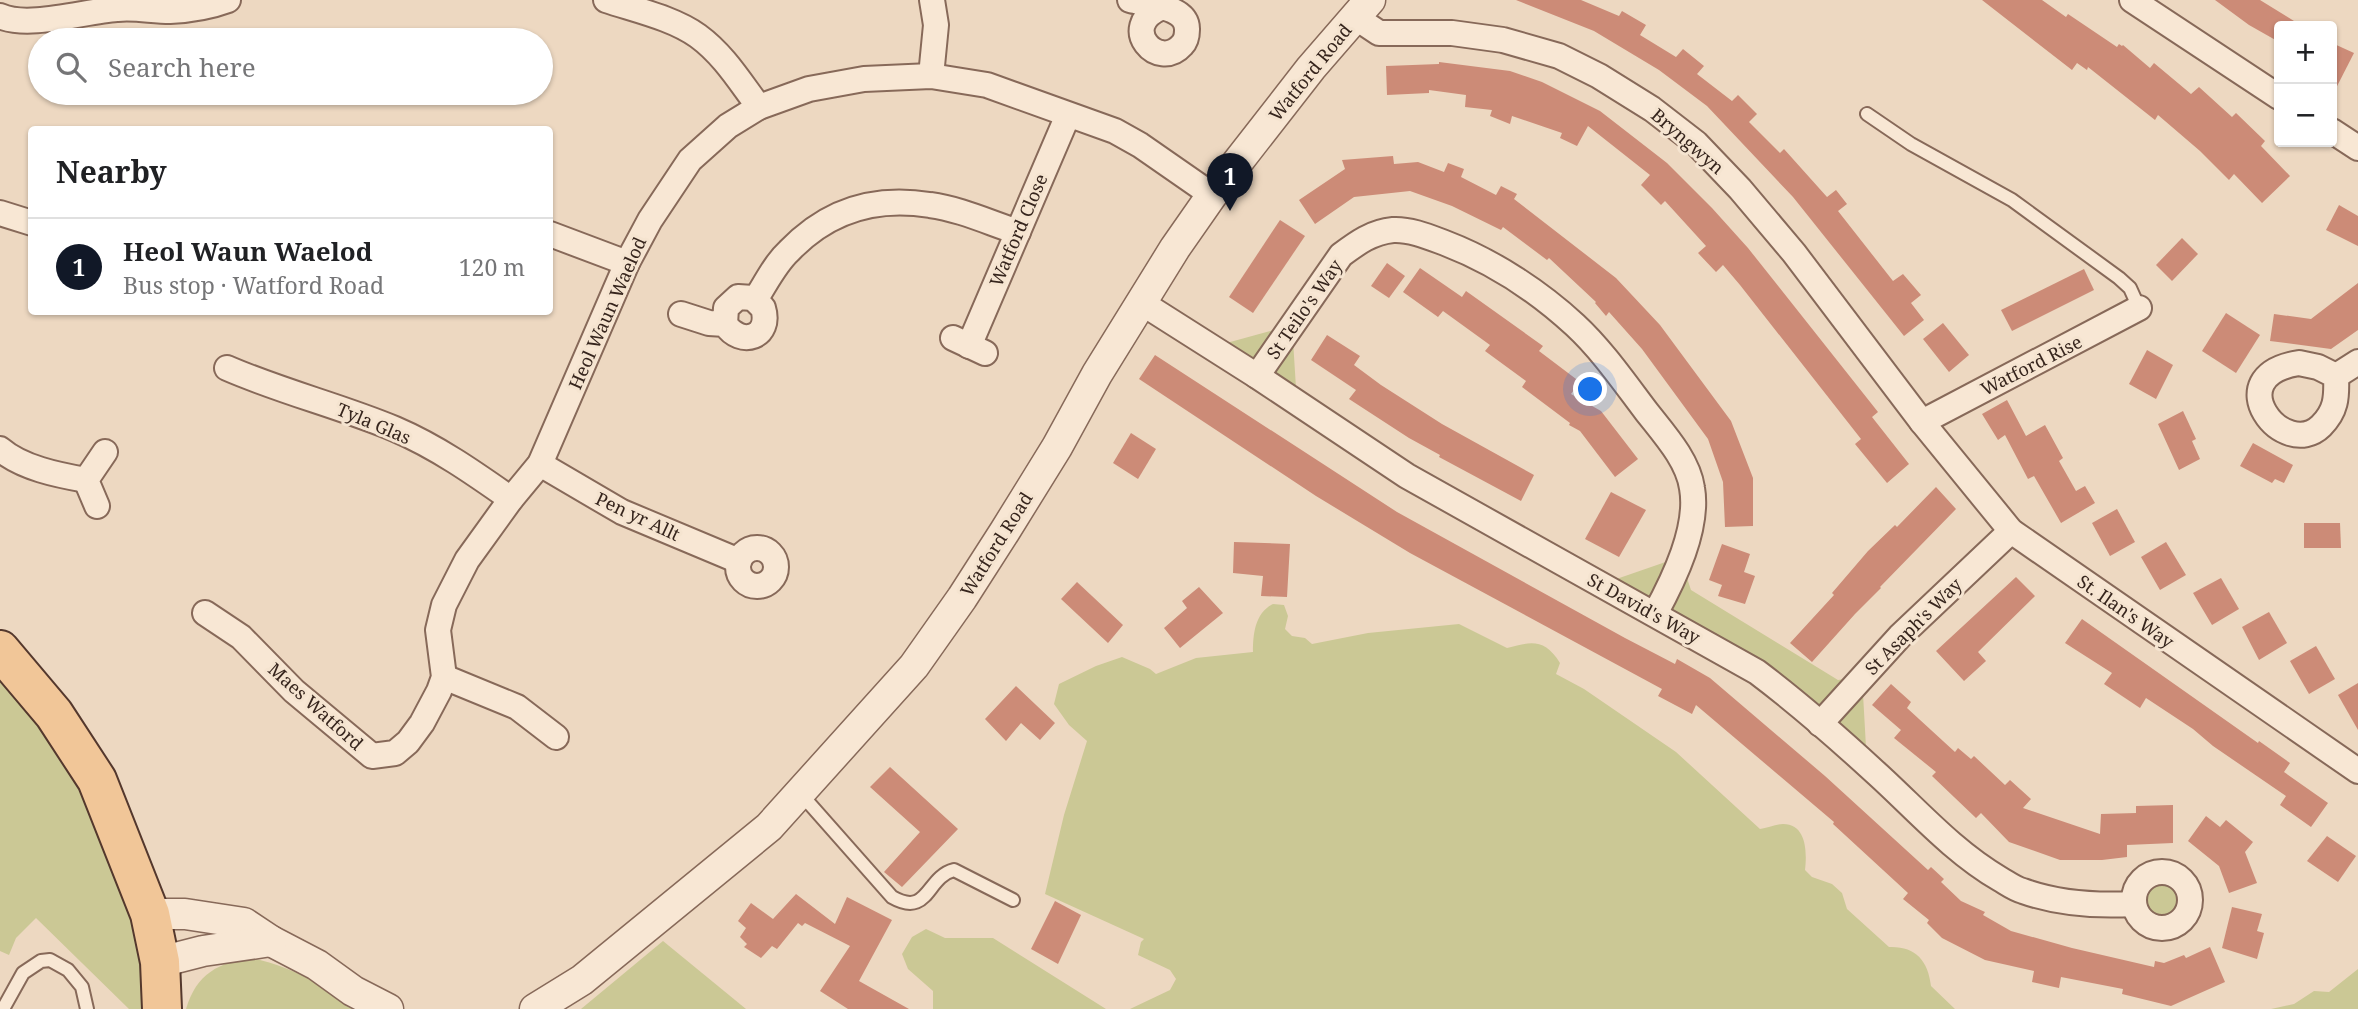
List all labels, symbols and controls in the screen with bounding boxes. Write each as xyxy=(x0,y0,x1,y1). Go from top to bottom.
street label: Watford Road xyxy=(1263,18,1357,126)
map controls xyxy=(2274,21,2337,147)
button: + xyxy=(2274,21,2337,84)
search box xyxy=(28,28,553,105)
icon: search xyxy=(52,48,90,86)
text: Search here xyxy=(108,49,256,85)
button: − xyxy=(2274,84,2337,147)
street label: Bryngwyn xyxy=(1647,103,1730,180)
text: Nearby xyxy=(56,151,167,192)
pin: 1 xyxy=(1207,153,1253,211)
street label: Watford Close xyxy=(983,170,1053,290)
text: Heol Waun Waelod xyxy=(123,233,373,269)
street label: Heol Waun Waelod xyxy=(563,233,651,393)
text: 1 xyxy=(73,251,86,283)
text: 120 m xyxy=(459,251,525,283)
street label: St Teilo's Way xyxy=(1261,254,1348,364)
text: Bus stop · Watford Road xyxy=(123,269,384,301)
street label: Watford Rise xyxy=(1976,329,2086,401)
your location xyxy=(1573,372,1607,406)
street label: Tyla Glas xyxy=(333,397,415,449)
street label: Pen yr Allt xyxy=(592,486,684,546)
street label: Watford Road xyxy=(954,487,1038,601)
street label: St David's Way xyxy=(1583,567,1705,649)
street label: St. Ilan's Way xyxy=(2073,569,2180,654)
street label: St Asaph's Way xyxy=(1859,572,1967,680)
street label: Maes Watford xyxy=(263,657,369,755)

